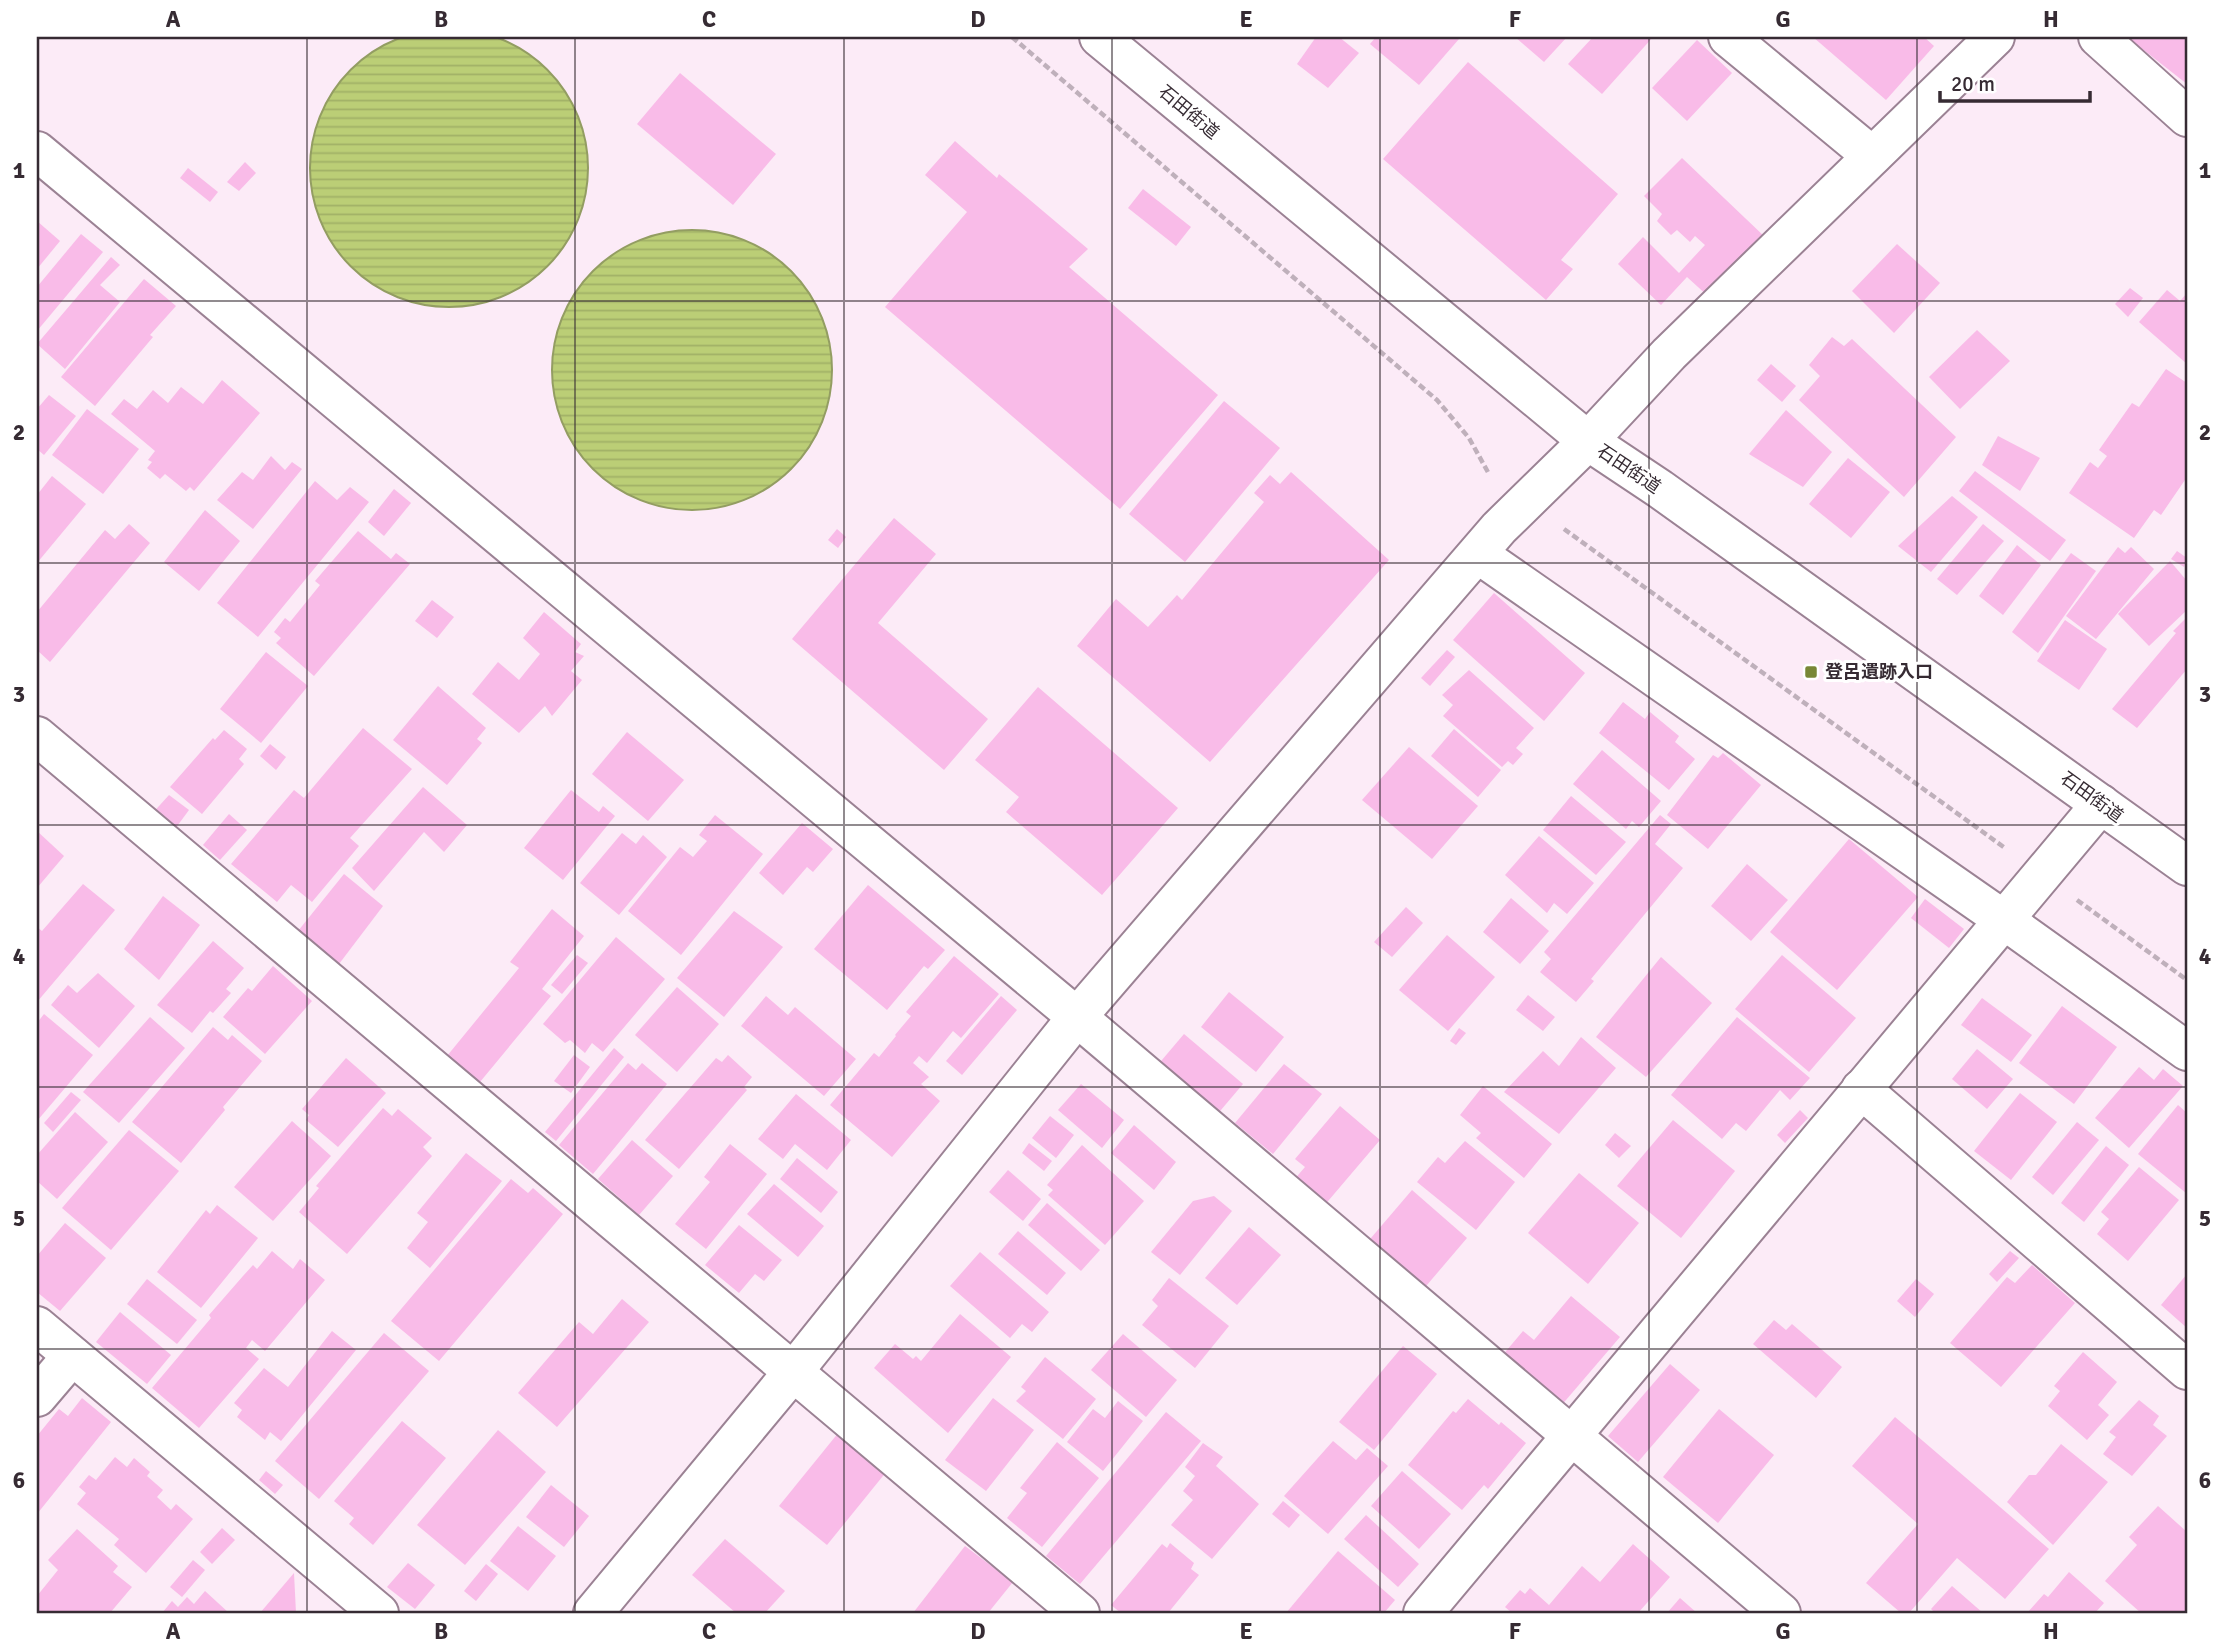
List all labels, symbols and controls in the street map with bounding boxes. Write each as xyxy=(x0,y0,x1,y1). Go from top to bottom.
text: A xyxy=(166,5,181,34)
text: B xyxy=(434,5,448,34)
text: C xyxy=(702,5,716,34)
text: D xyxy=(970,5,986,34)
text: E xyxy=(1239,5,1253,34)
text: F xyxy=(1509,5,1521,34)
text: G xyxy=(1775,5,1791,34)
text: H xyxy=(2043,5,2059,34)
scale bar xyxy=(1940,60,2091,104)
text: 20 m xyxy=(1951,71,1995,97)
street label: 石田街道 xyxy=(1154,80,1224,144)
text: 1 xyxy=(13,156,25,185)
text: 1 xyxy=(2199,156,2211,185)
text: 2 xyxy=(13,418,25,447)
text: 2 xyxy=(2199,418,2211,447)
street label: 石田街道 xyxy=(1593,440,1665,498)
place label: 登呂遺跡入口 xyxy=(1825,661,1933,683)
marker: 登呂遺跡入口 xyxy=(1803,664,1819,680)
text: 3 xyxy=(13,680,25,709)
text: 3 xyxy=(2199,680,2211,709)
street label: 石田街道 xyxy=(2056,767,2128,827)
text: 4 xyxy=(13,942,25,971)
text: 4 xyxy=(2199,942,2211,971)
text: 5 xyxy=(13,1204,25,1233)
text: 5 xyxy=(2199,1204,2211,1233)
text: 6 xyxy=(13,1466,25,1495)
text: 6 xyxy=(2199,1466,2211,1495)
text: A xyxy=(166,1617,181,1646)
text: B xyxy=(434,1617,448,1646)
text: C xyxy=(702,1617,716,1646)
text: D xyxy=(970,1617,986,1646)
text: E xyxy=(1239,1617,1253,1646)
text: F xyxy=(1509,1617,1521,1646)
text: G xyxy=(1775,1617,1791,1646)
text: H xyxy=(2043,1617,2059,1646)

